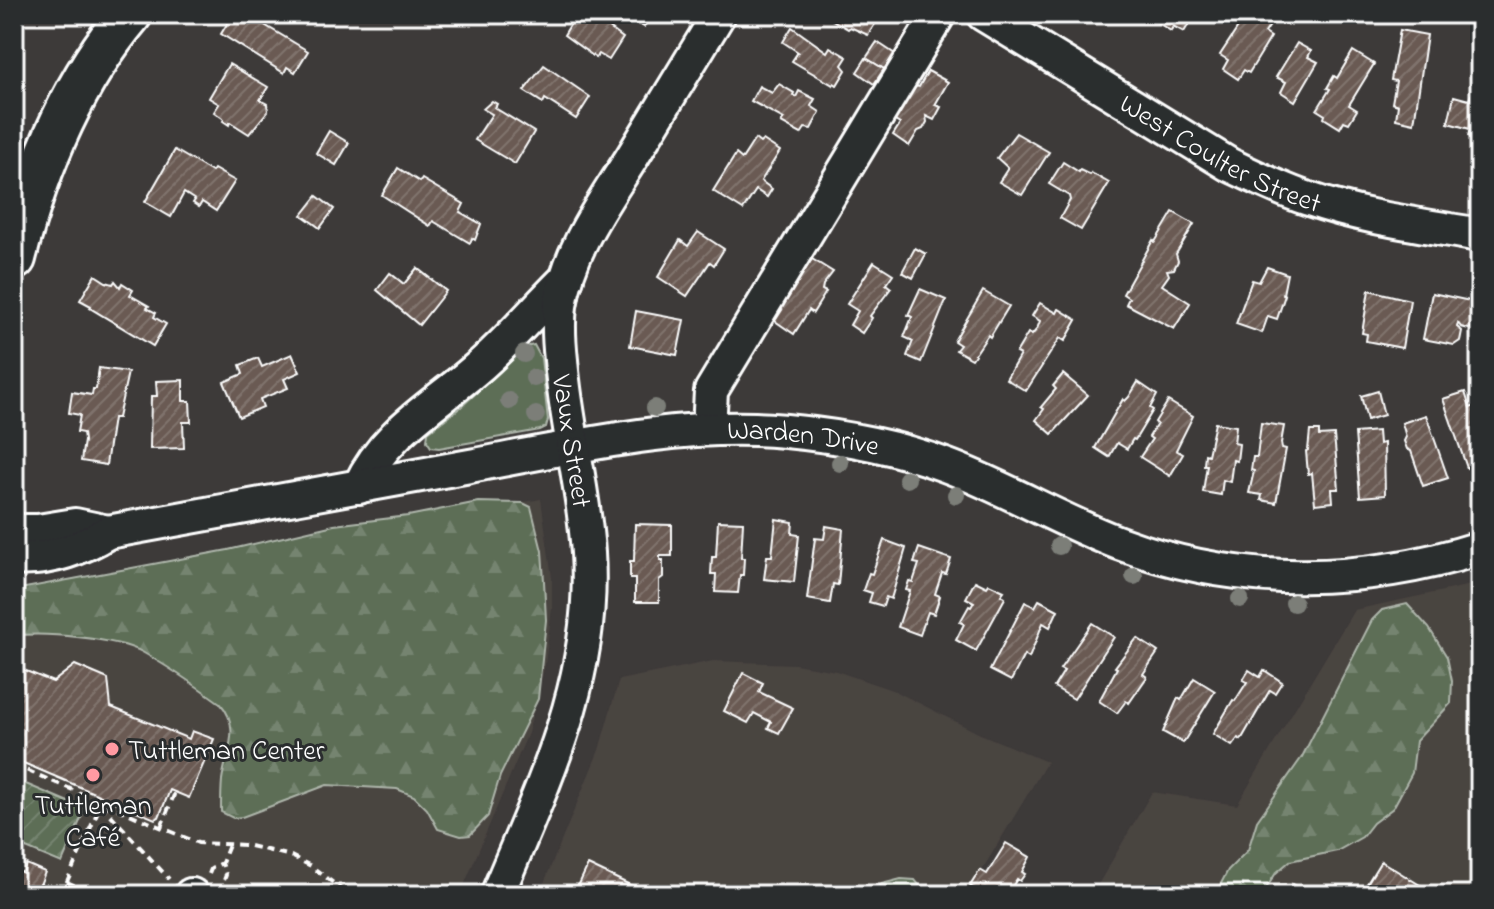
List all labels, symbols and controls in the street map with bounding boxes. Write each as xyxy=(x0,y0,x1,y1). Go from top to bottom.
street label: West Coulter Street xyxy=(1110,85,1326,226)
street label: Vaux Street xyxy=(539,371,600,511)
street label: Warden Drive xyxy=(727,412,883,469)
place label: Tuttleman Center xyxy=(128,732,325,773)
marker: Tuttleman Center xyxy=(103,740,121,758)
marker: Tuttleman Café xyxy=(84,766,102,784)
place label: Tuttleman Café xyxy=(34,787,152,860)

